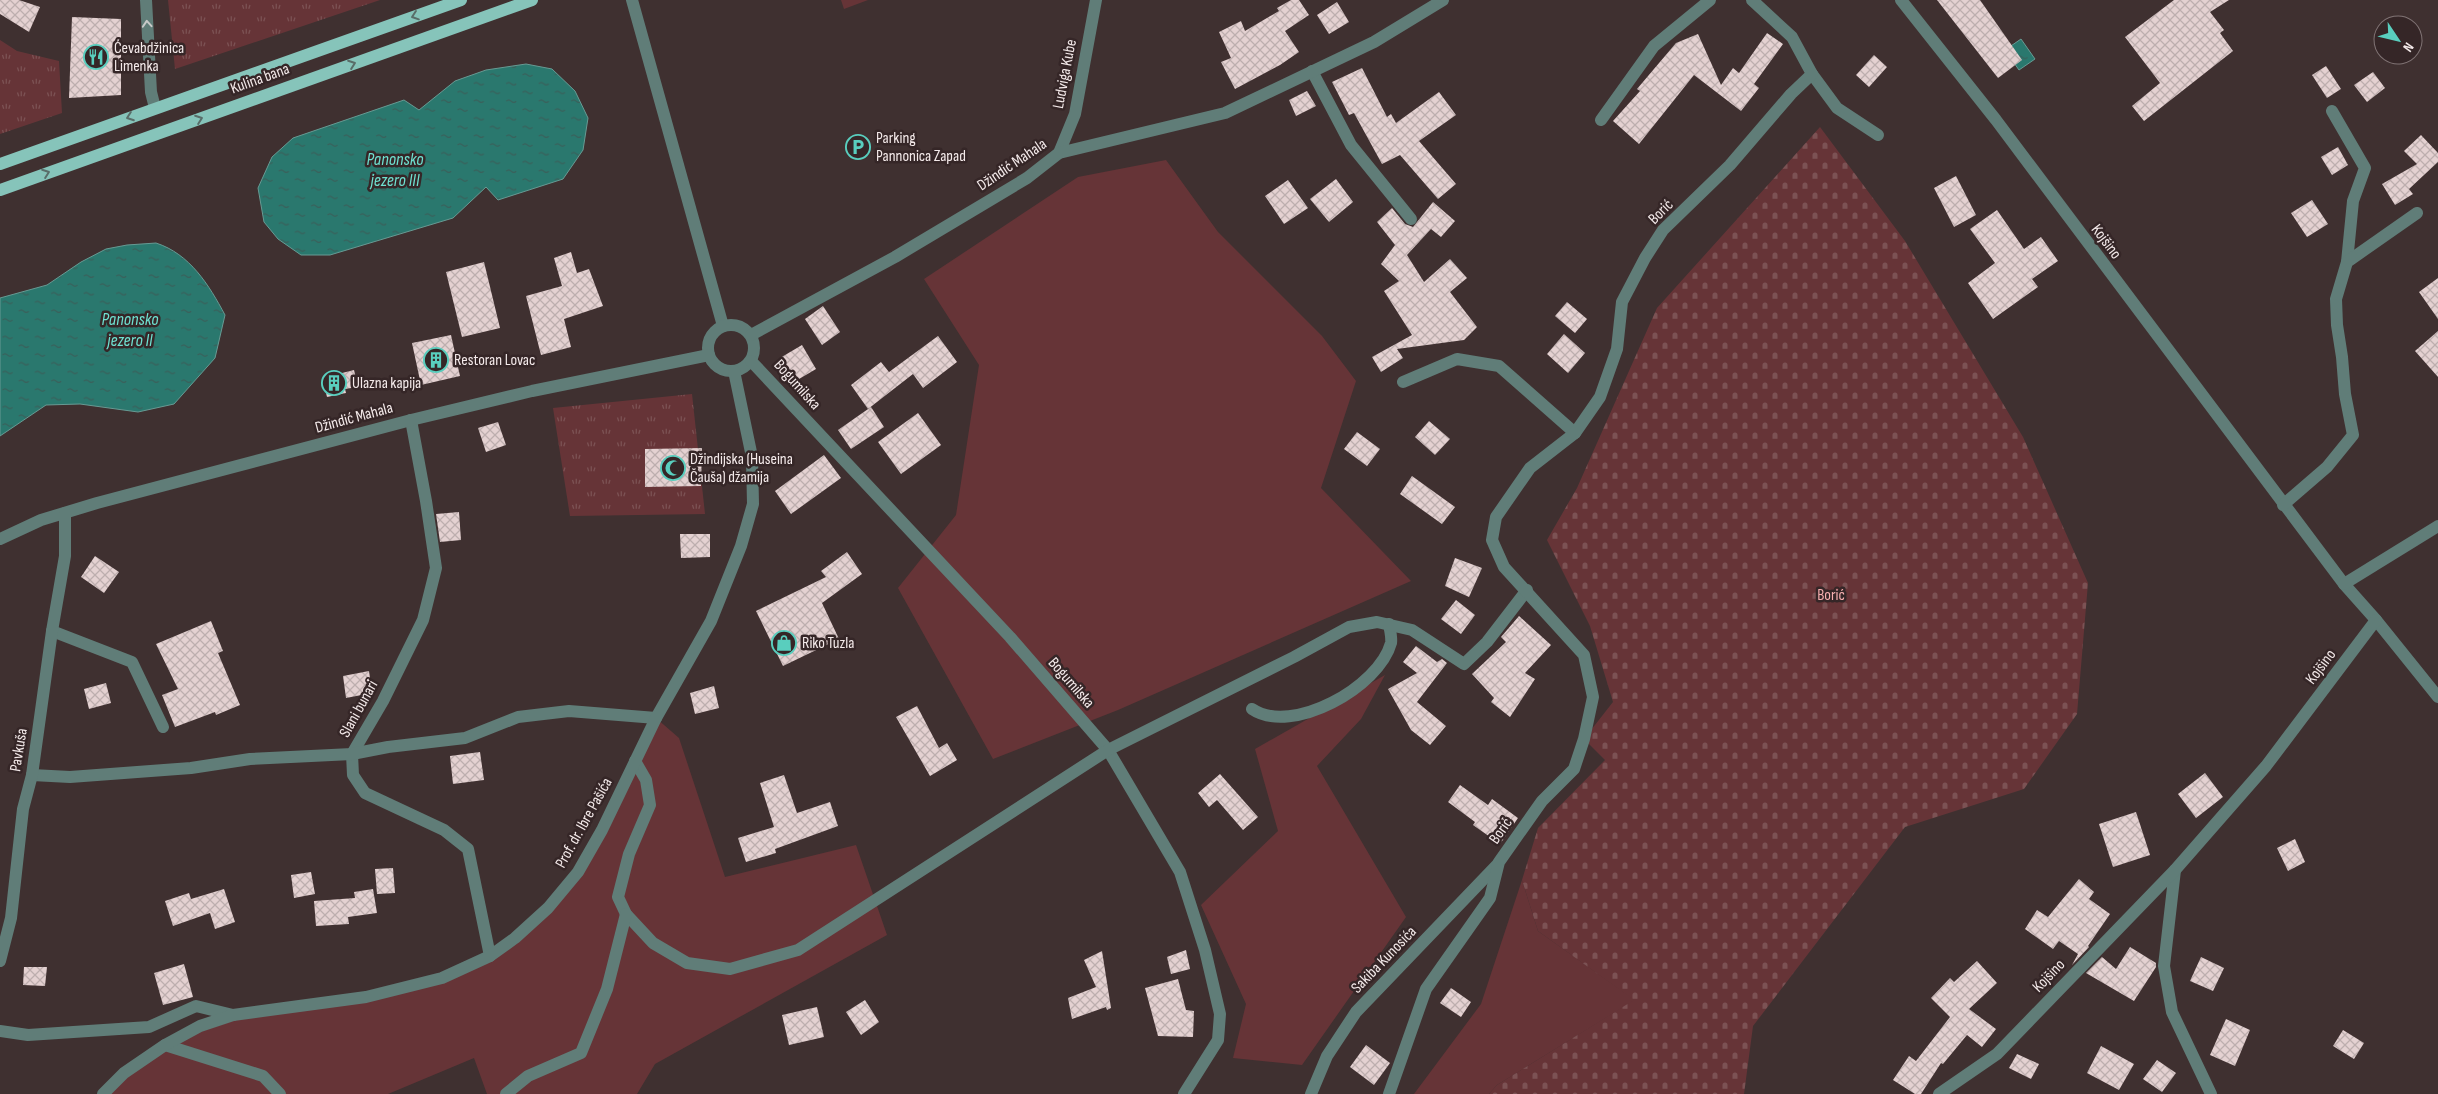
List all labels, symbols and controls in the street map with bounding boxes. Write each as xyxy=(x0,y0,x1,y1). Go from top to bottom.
one-way arrow xyxy=(411,10,420,20)
north arrow xyxy=(2373,15,2423,65)
one-way arrow xyxy=(142,20,153,28)
street label: Ludviga Kube xyxy=(1049,38,1081,110)
place label: Ćevabdžinica Limenka xyxy=(114,39,184,76)
text: N xyxy=(2399,39,2417,55)
restaurant icon: Ćevabdžinica Limenka xyxy=(83,44,109,70)
street label: Kulina bana xyxy=(228,60,292,98)
one-way arrow xyxy=(347,60,356,70)
one-way arrow xyxy=(126,111,135,121)
one-way arrow xyxy=(194,115,203,125)
place label: Parking Pannonica Zapad xyxy=(876,129,966,166)
parking icon: Parking Pannonica Zapad xyxy=(845,134,871,160)
street label: Džindić Mahala xyxy=(974,135,1050,195)
water label: Panonsko jezero III xyxy=(366,149,424,191)
one-way arrow xyxy=(41,169,50,179)
street label: Borić xyxy=(1644,195,1678,229)
street label: Kojšino xyxy=(2087,221,2125,263)
water label: Panonsko jezero II xyxy=(101,309,159,351)
building icon: Restoran Lovac xyxy=(423,347,449,373)
place label: Restoran Lovac xyxy=(454,351,535,370)
street label: Bogumilska xyxy=(770,356,824,414)
building icon: Ulazna kapija xyxy=(321,370,347,396)
place label: Ulazna kapija xyxy=(352,374,421,393)
street label: Džindić Mahala xyxy=(313,399,395,437)
place label: Džindijska (Huseina Čauša) džamija xyxy=(690,450,793,487)
mosque icon: Džindijska (Huseina Čauša) džamija xyxy=(660,455,686,481)
park label: Borić xyxy=(1817,586,1845,605)
shop icon: Riko Tuzla xyxy=(771,630,797,656)
place label: Riko Tuzla xyxy=(802,634,854,653)
street label: Kojšino xyxy=(2302,646,2340,688)
street label: Bogumilska xyxy=(1044,654,1098,712)
street label: Slani bunari xyxy=(336,677,382,741)
street label: Pavkuša xyxy=(6,727,32,773)
street label: Prof. dr. Ibre Pašića xyxy=(551,775,617,871)
street label: Borić xyxy=(1485,814,1517,848)
street label: Sakiba Kunosića xyxy=(1347,923,1421,997)
street label: Kojšino xyxy=(2029,955,2069,997)

